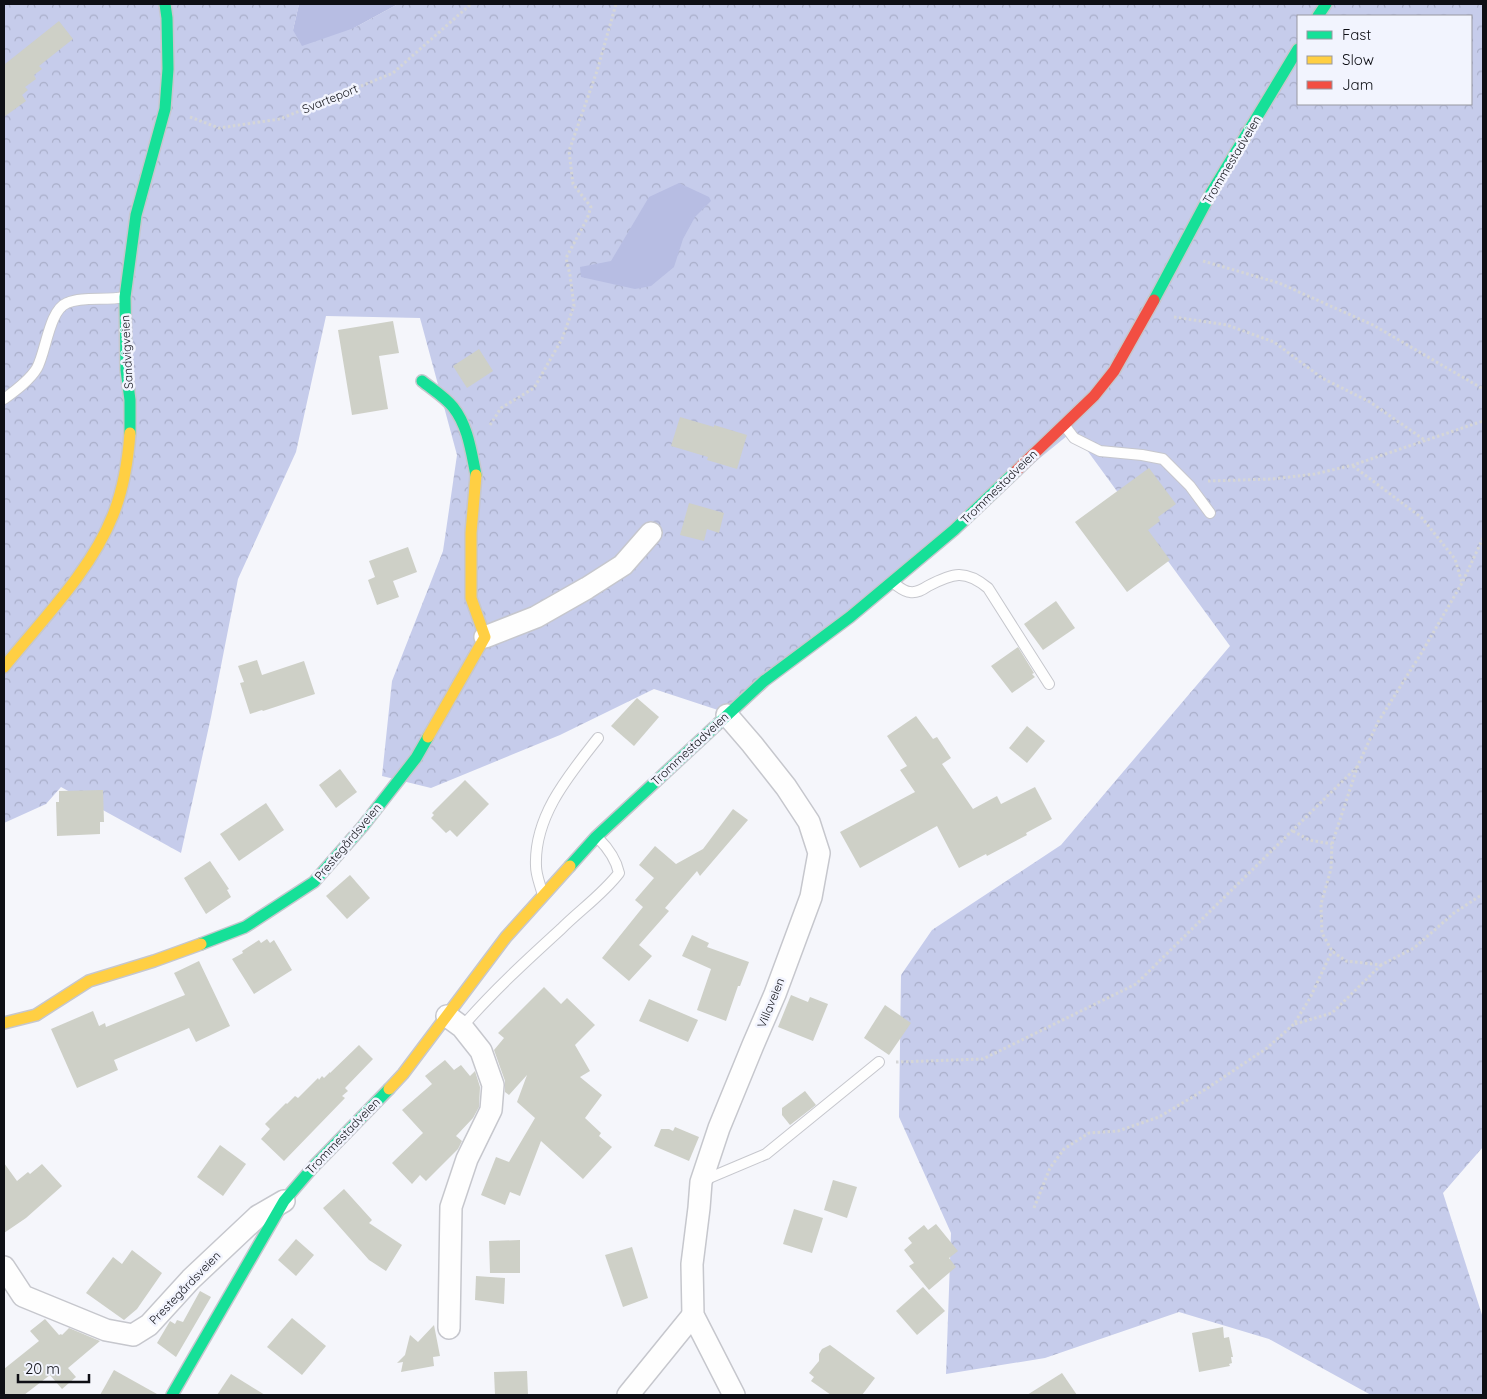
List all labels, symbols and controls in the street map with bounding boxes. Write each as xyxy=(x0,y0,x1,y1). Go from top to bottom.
legend xyxy=(1297,15,1472,105)
text: Fast xyxy=(1342,25,1371,44)
text: Slow xyxy=(1342,50,1374,69)
text: Jam xyxy=(1342,75,1373,94)
street label: Svarteport xyxy=(300,81,360,117)
street label: Trommestadveien xyxy=(1199,113,1264,207)
street label: Sandvigveien xyxy=(117,315,136,389)
street label: Trommestadveien xyxy=(957,446,1040,527)
street label: Trommestadveien xyxy=(648,709,731,788)
street label: Prestegårdsveien xyxy=(311,800,384,883)
street label: Villaveien xyxy=(754,976,787,1030)
street label: Trommestadveien xyxy=(302,1094,383,1177)
street label: Prestegårdsveien xyxy=(146,1248,223,1327)
scale bar xyxy=(18,1352,89,1384)
text: 20 m xyxy=(25,1359,60,1378)

